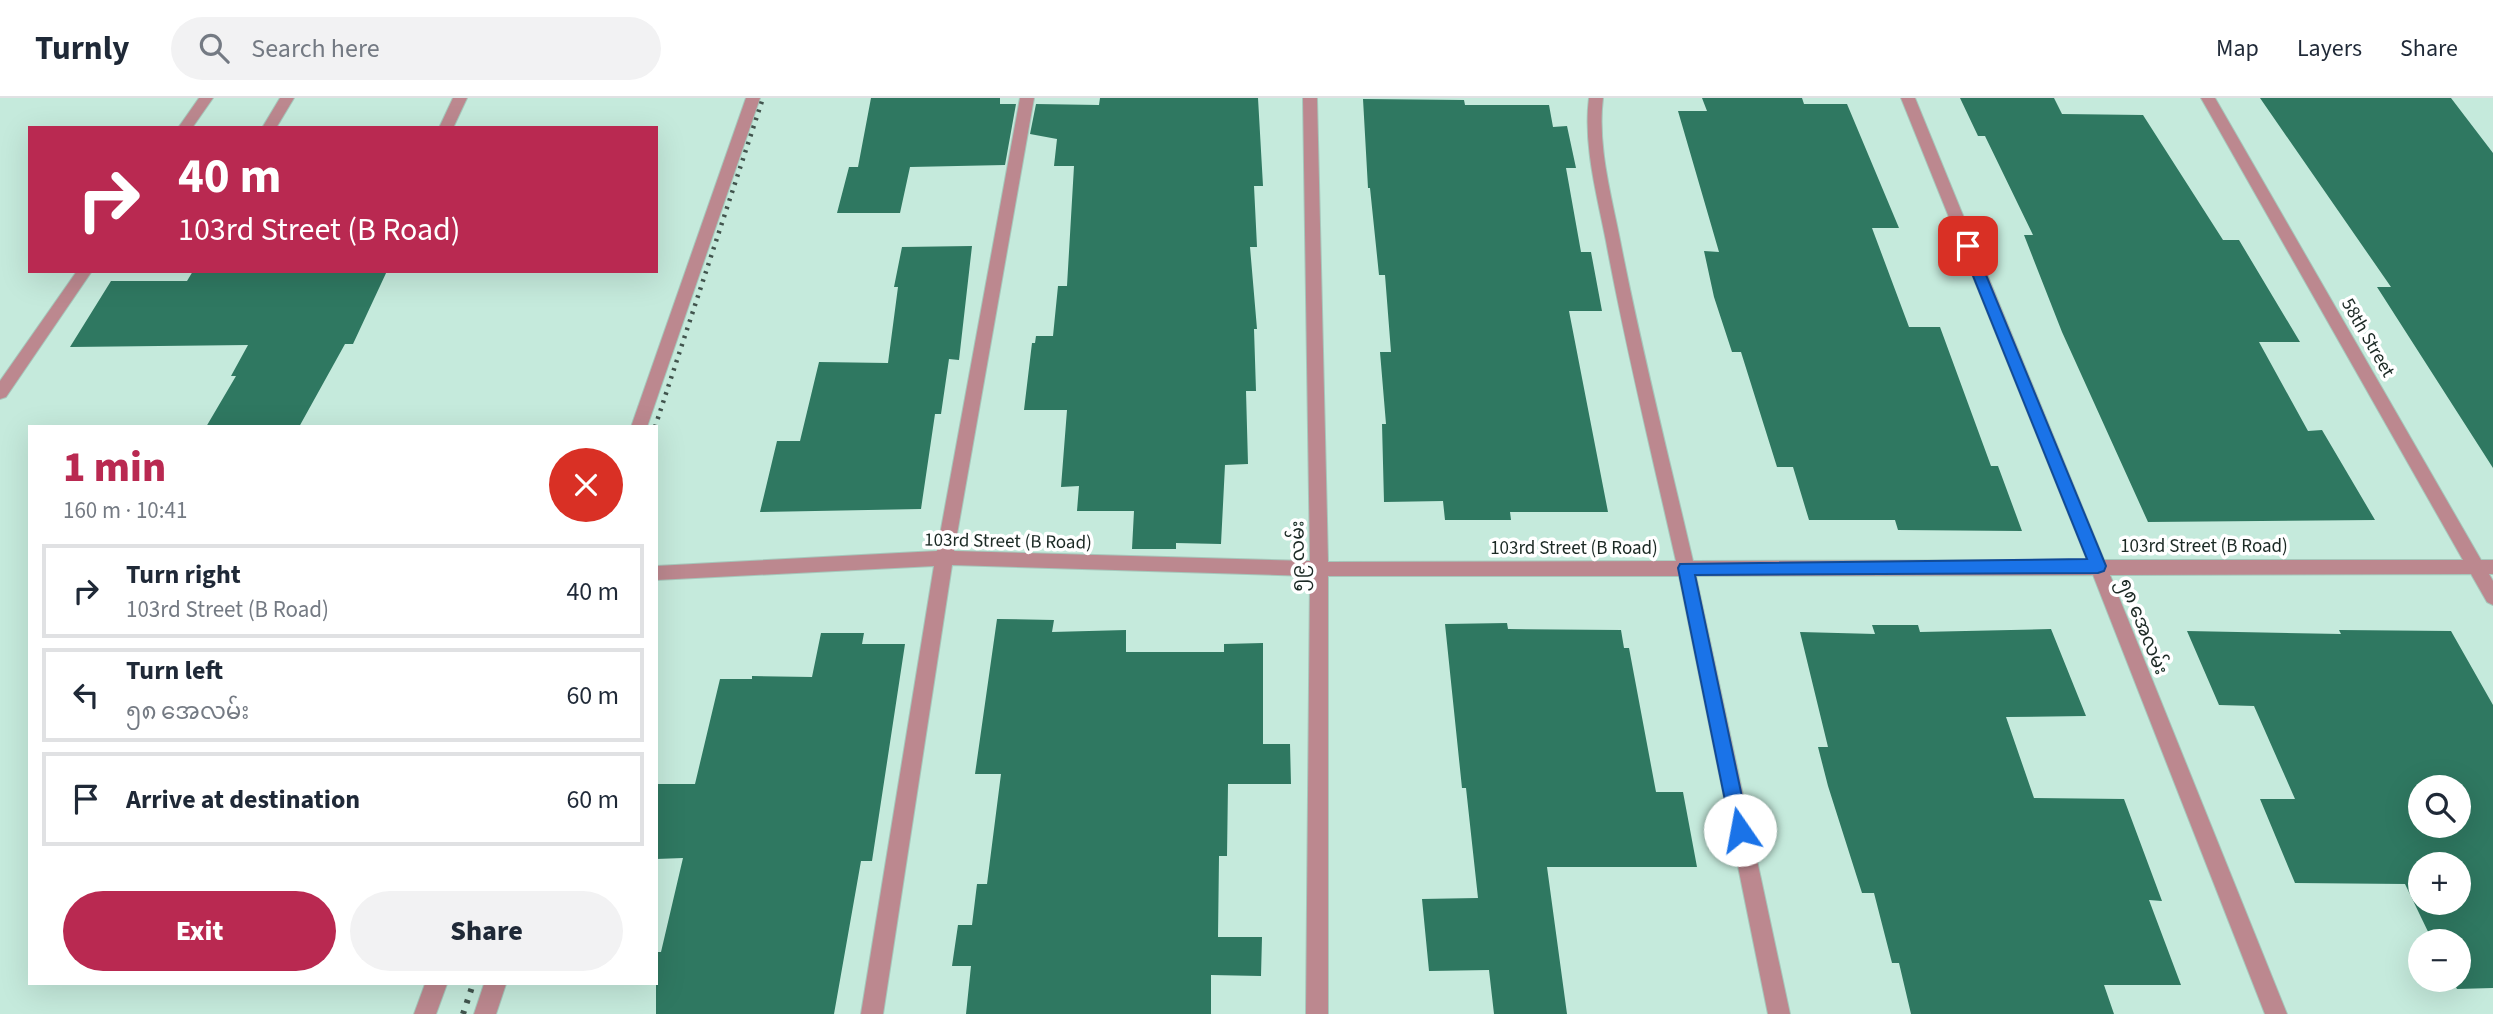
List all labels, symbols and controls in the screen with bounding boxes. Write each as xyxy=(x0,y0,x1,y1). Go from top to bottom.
search box xyxy=(171,17,661,80)
text: Turnly xyxy=(35,25,129,72)
icon: search xyxy=(195,29,233,67)
text: Search here xyxy=(251,30,380,67)
text: Map xyxy=(2216,31,2259,66)
text: Layers xyxy=(2297,31,2362,66)
text: Share xyxy=(2400,31,2458,66)
text: 40 m xyxy=(178,142,282,212)
icon: right xyxy=(63,154,154,245)
text: 103rd Street (B Road) xyxy=(178,207,461,253)
pin xyxy=(1938,216,1998,276)
icon: arrive xyxy=(1949,227,1987,265)
street label: 58th Street xyxy=(2334,293,2401,383)
text: 1 min xyxy=(63,438,166,498)
button: close xyxy=(549,448,623,522)
text: 160 m · 10:41 xyxy=(63,494,187,527)
street label: ၅၉ လမ်း xyxy=(1282,520,1314,592)
street label: 103rd Street (B Road) xyxy=(924,527,1092,556)
street label: 103rd Street (B Road) xyxy=(2120,533,2288,560)
street label: 103rd Street (B Road) xyxy=(1490,535,1658,562)
text: Turn right xyxy=(126,556,241,593)
icon: right xyxy=(67,572,105,610)
text: 40 m xyxy=(566,573,619,610)
street label: ၅၈ အေလမ်း xyxy=(2110,574,2176,679)
text: 103rd Street (B Road) xyxy=(126,593,329,626)
text: Turn left xyxy=(126,652,223,689)
icon: left xyxy=(67,676,105,714)
text: 60 m xyxy=(566,677,619,714)
text: ၅၈ အေလမ်း xyxy=(126,695,249,728)
map controls xyxy=(2408,775,2471,992)
button: search xyxy=(2408,775,2471,838)
icon: arrive xyxy=(67,780,105,818)
text: Arrive at destination xyxy=(126,781,360,818)
text: 60 m xyxy=(566,781,619,818)
position arrow xyxy=(1703,793,1777,867)
button: + xyxy=(2408,852,2471,915)
button: Exit xyxy=(63,891,336,971)
button: Share xyxy=(350,891,623,971)
button: − xyxy=(2408,929,2471,992)

